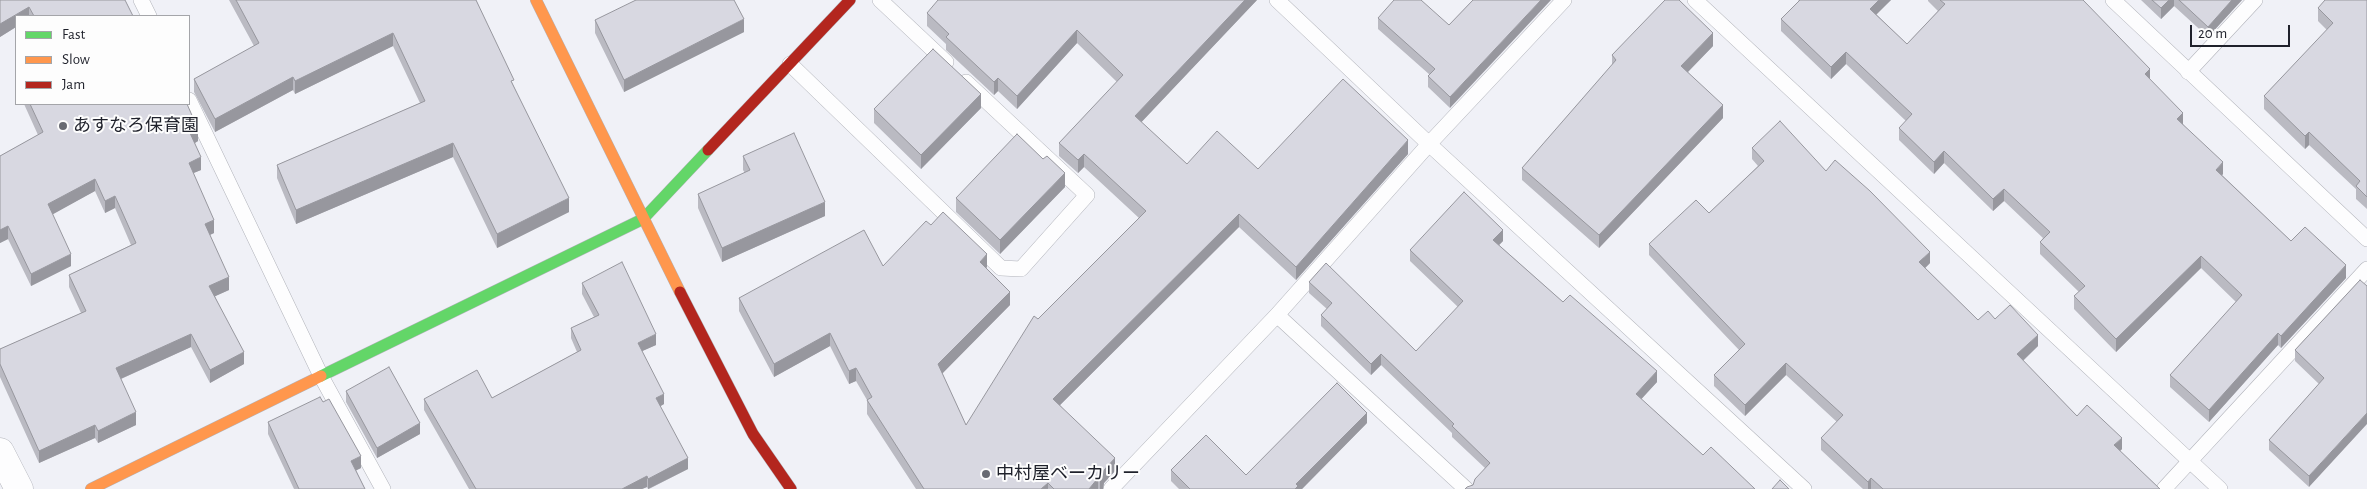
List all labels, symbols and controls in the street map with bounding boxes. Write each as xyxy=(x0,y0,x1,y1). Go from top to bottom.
legend xyxy=(15,15,190,105)
scale bar xyxy=(2192,15,2292,47)
text: 20 m xyxy=(2198,26,2227,41)
text: Fast xyxy=(62,27,85,42)
text: Slow xyxy=(62,52,90,67)
text: Jam xyxy=(62,77,85,92)
place label: あすなろ保育園 xyxy=(73,115,199,137)
marker: あすなろ保育園 xyxy=(57,120,69,132)
place label: 中村屋ベーカリー xyxy=(996,463,1140,485)
marker: 中村屋ベーカリー xyxy=(980,468,992,480)

